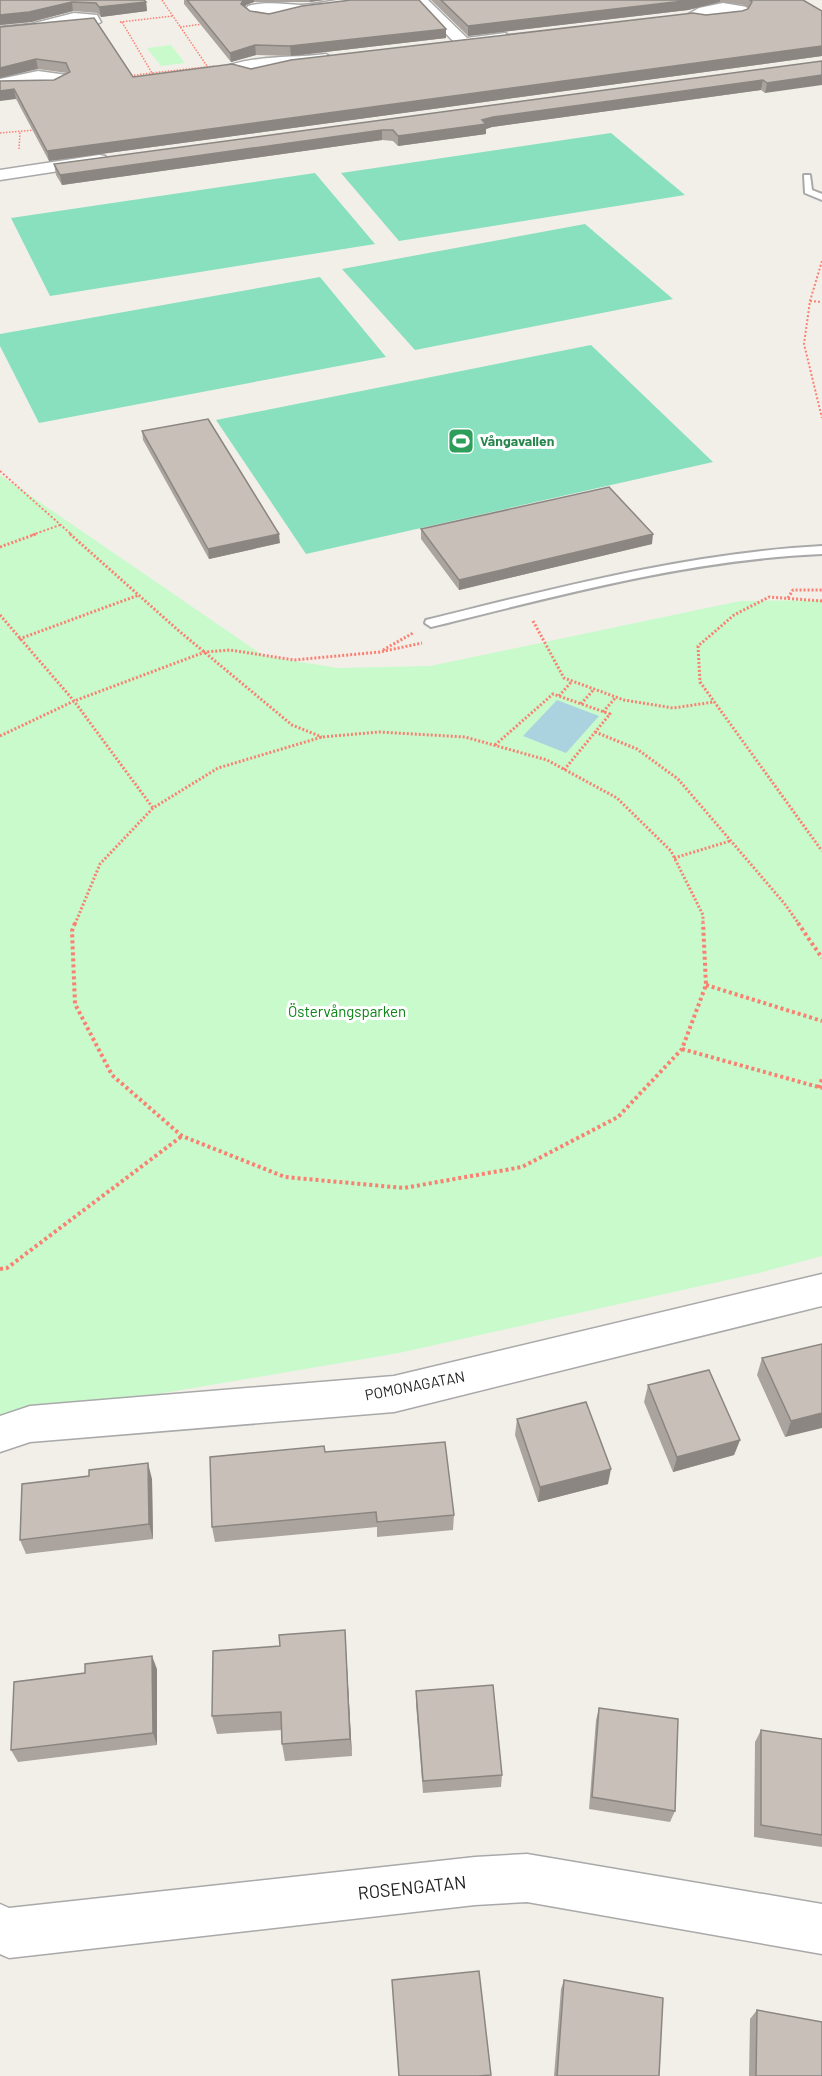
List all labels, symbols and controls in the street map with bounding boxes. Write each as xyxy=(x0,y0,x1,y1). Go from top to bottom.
sports icon: Vångavallen xyxy=(446,426,476,456)
place label: Vångavallen xyxy=(480,432,554,449)
park label: Östervångsparken xyxy=(288,1002,406,1020)
street label: POMONAGATAN xyxy=(363,1366,466,1404)
street label: ROSENGATAN xyxy=(357,1870,467,1904)

